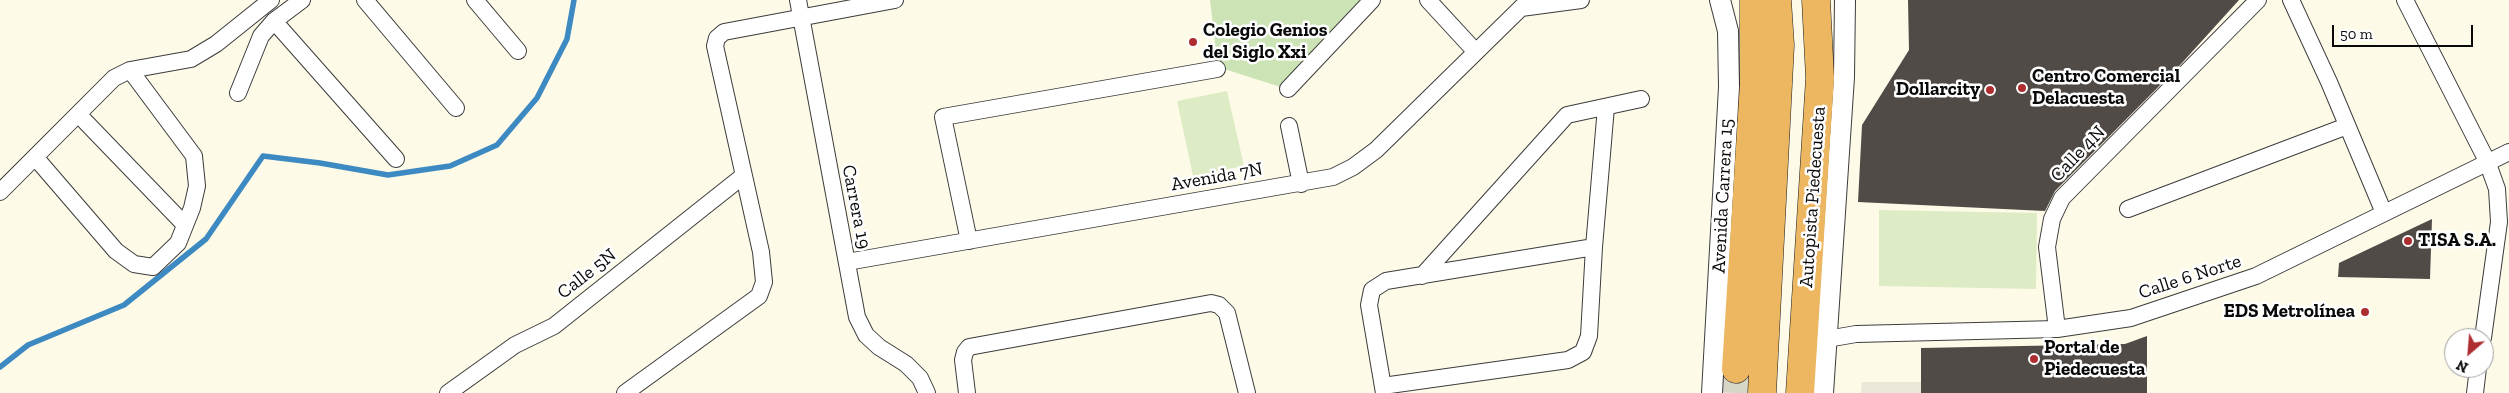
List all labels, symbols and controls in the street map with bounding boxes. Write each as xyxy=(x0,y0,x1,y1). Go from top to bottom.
scale bar xyxy=(2334,15,2475,47)
place label: Colegio Genios del Siglo Xxi xyxy=(1203,20,1327,64)
text: 50 m xyxy=(2340,25,2373,43)
marker: Colegio Genios del Siglo Xxi xyxy=(1187,36,1199,48)
place label: Centro Comercial Delacuesta xyxy=(2032,66,2180,110)
place label: Dollarcity xyxy=(1896,79,1980,101)
marker: Centro Comercial Delacuesta xyxy=(2016,82,2028,94)
marker: Dollarcity xyxy=(1984,84,1996,96)
street label: Autopista Piedecuesta xyxy=(1795,106,1831,288)
street label: Avenida Carrera 15 xyxy=(1708,118,1738,274)
street label: Calle 4N xyxy=(2046,121,2110,187)
street label: Avenida 7N xyxy=(1169,158,1265,196)
street label: Carrera 19 xyxy=(837,163,875,251)
place label: TISA S.A. xyxy=(2418,230,2496,252)
marker: TISA S.A. xyxy=(2402,235,2414,247)
street label: Calle 5N xyxy=(553,244,621,304)
street label: Calle 6 Norte xyxy=(2136,250,2244,304)
place label: EDS Metrolínea xyxy=(2223,301,2355,323)
marker: EDS Metrolínea xyxy=(2359,306,2371,318)
north arrow xyxy=(2444,328,2494,378)
place label: Portal de Piedecuesta xyxy=(2044,337,2145,381)
marker: Portal de Piedecuesta xyxy=(2028,353,2040,365)
text: N xyxy=(2454,356,2471,376)

